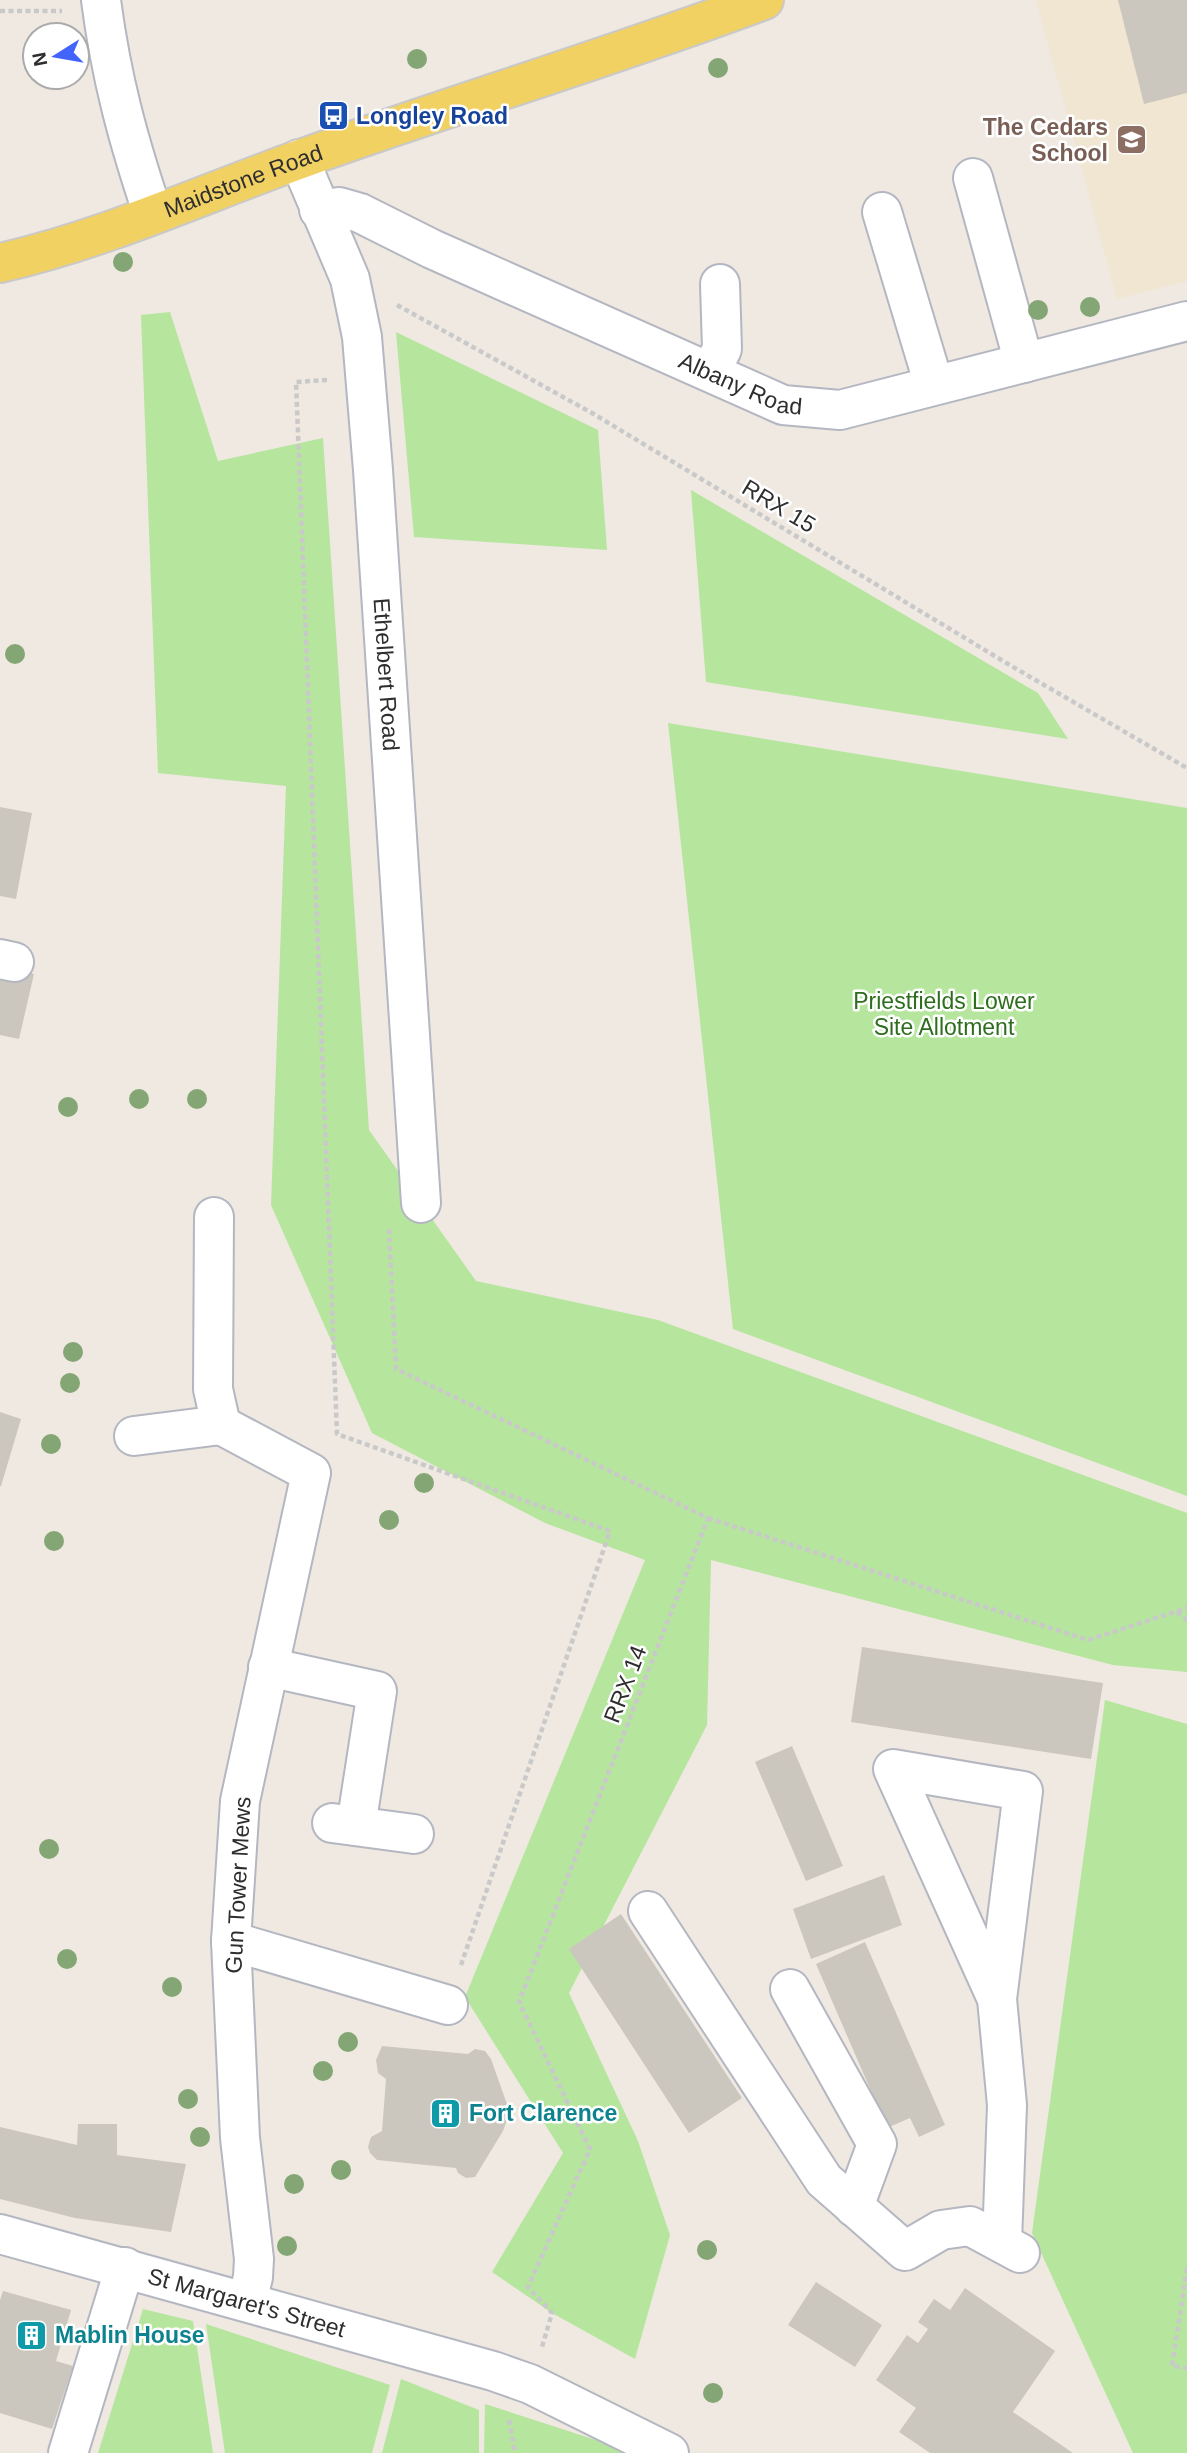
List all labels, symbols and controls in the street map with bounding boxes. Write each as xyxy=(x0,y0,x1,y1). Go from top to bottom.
north arrow xyxy=(21,21,91,91)
text: N xyxy=(28,50,51,68)
bus stop icon: Longley Road xyxy=(316,99,350,133)
place label: Longley Road xyxy=(356,103,508,129)
place label: The Cedars School xyxy=(983,114,1108,166)
school or university icon: The Cedars School xyxy=(1114,123,1148,157)
street label: Maidstone Road xyxy=(160,139,326,223)
street label: Albany Road xyxy=(675,347,803,420)
street label: RRX 15 xyxy=(738,474,820,538)
street label: Ethelbert Road xyxy=(368,597,404,752)
park label: Priestfields Lower Site Allotment xyxy=(853,988,1035,1040)
street label: RRX 14 xyxy=(598,1642,652,1726)
street label: Gun Tower Mews xyxy=(220,1796,256,1974)
building icon: Fort Clarence xyxy=(429,2096,463,2130)
place label: Fort Clarence xyxy=(469,2100,617,2126)
street label: St Margaret's Street xyxy=(145,2263,349,2343)
building icon: Mablin House xyxy=(15,2318,49,2352)
place label: Mablin House xyxy=(55,2322,205,2348)

